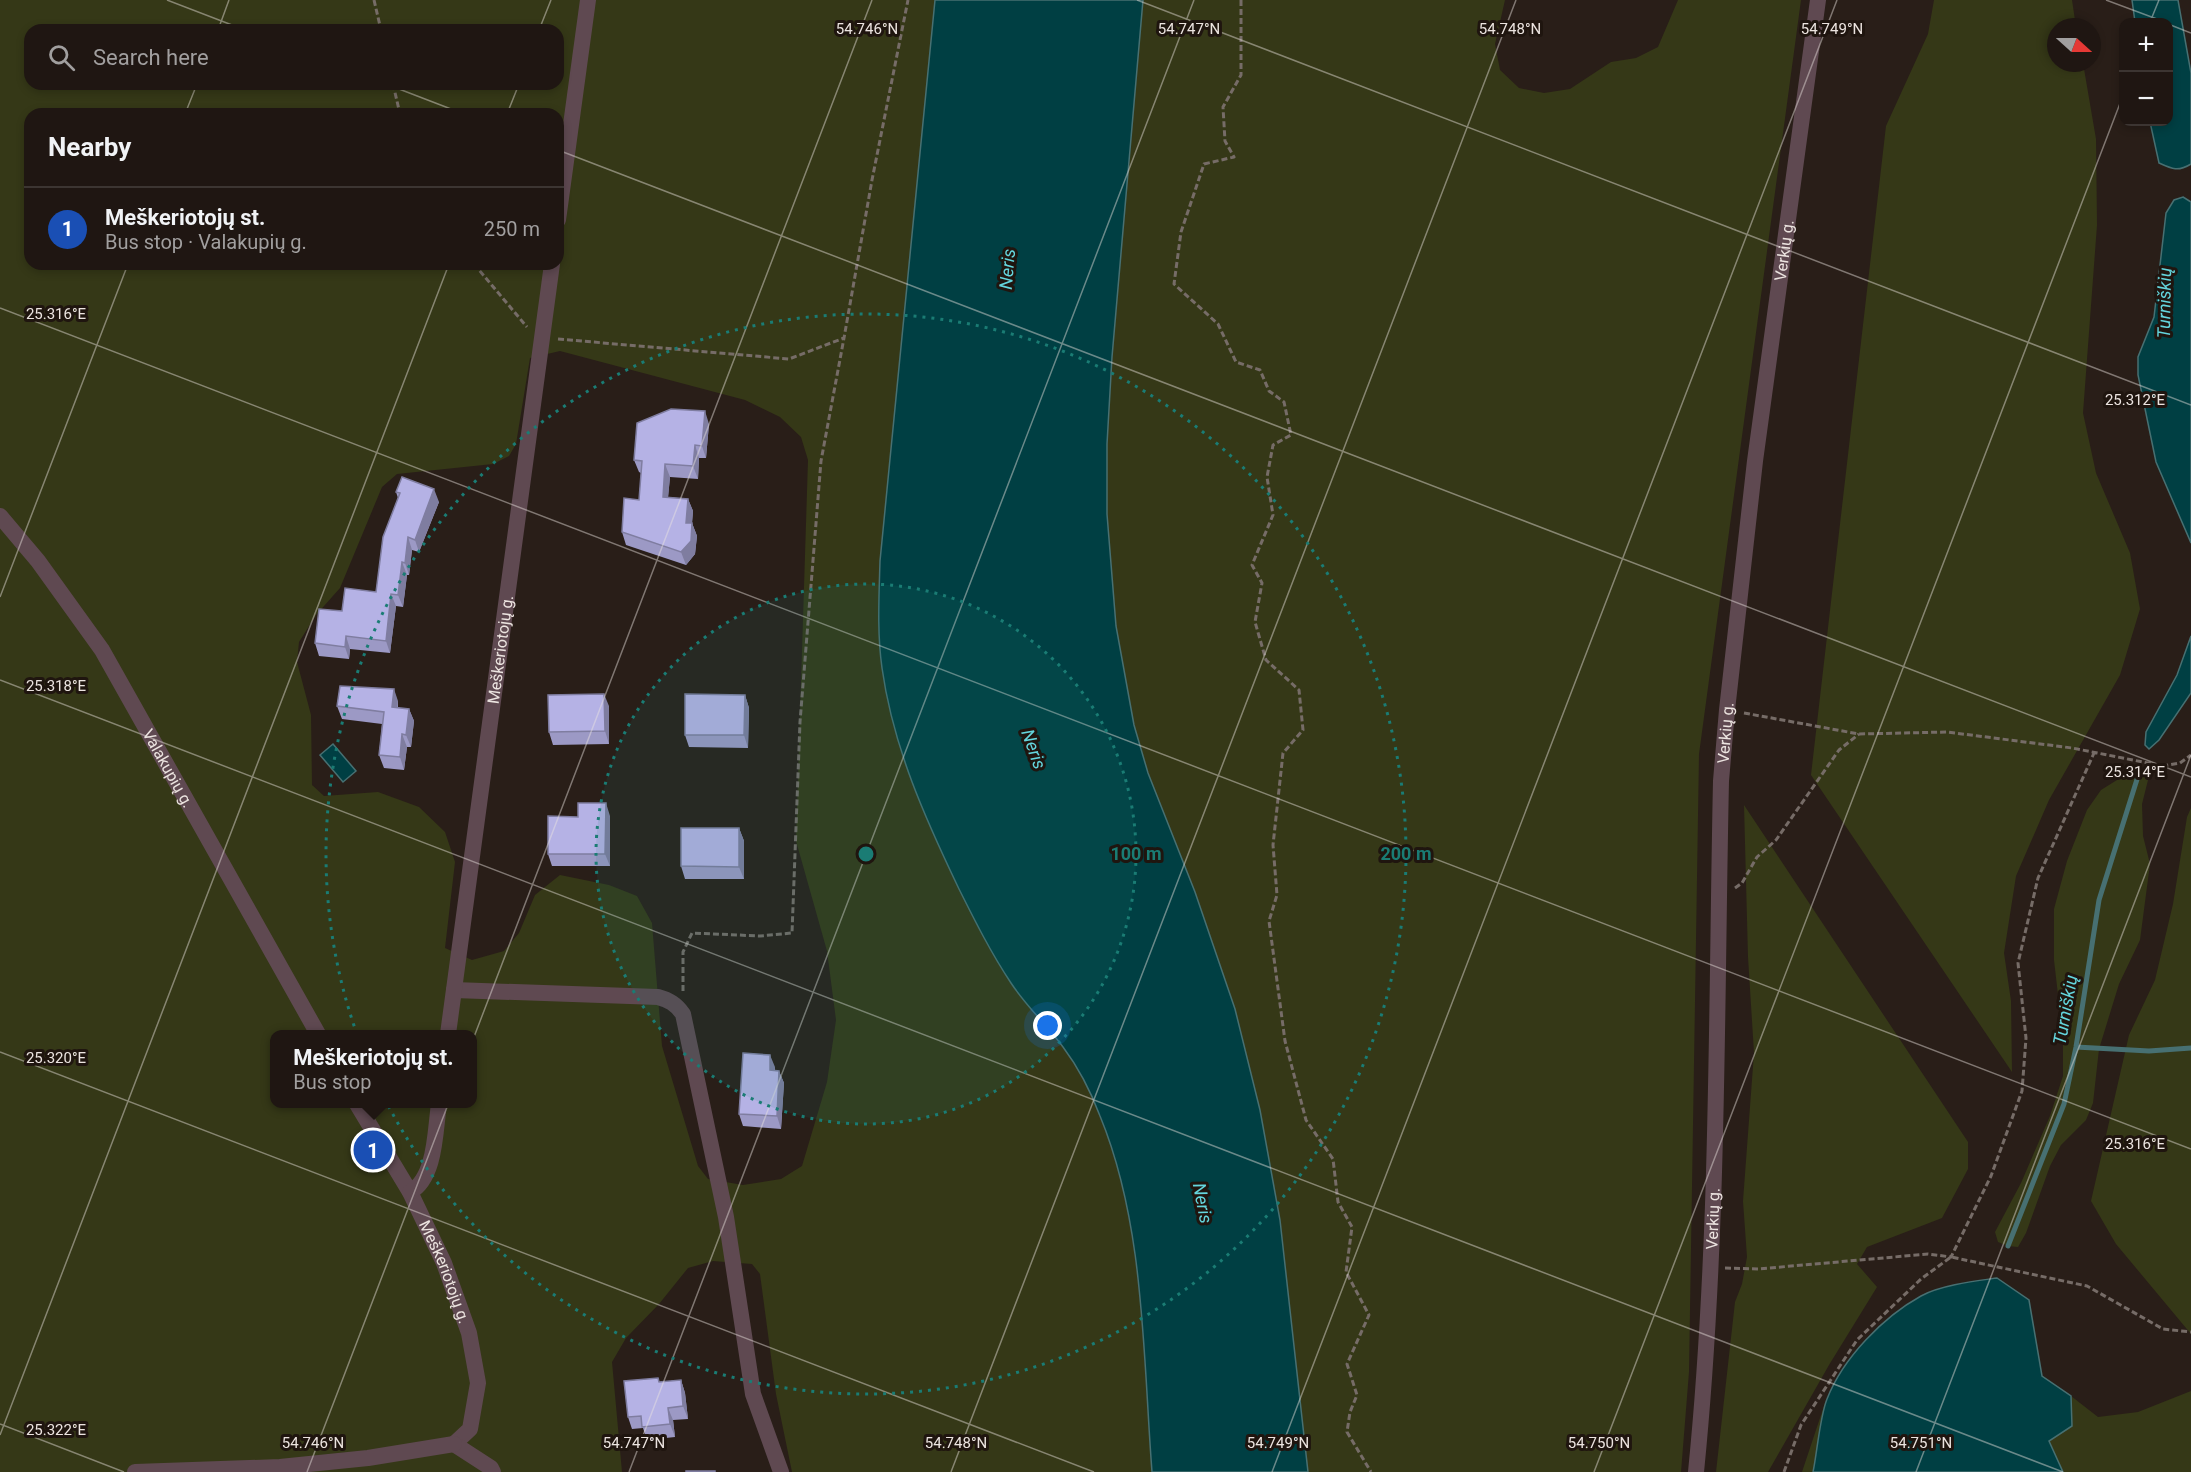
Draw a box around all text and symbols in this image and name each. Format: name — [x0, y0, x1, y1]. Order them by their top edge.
north arrow — [2047, 18, 2101, 72]
map controls — [2119, 18, 2173, 126]
button: + — [2119, 18, 2173, 72]
text: 54.746°N — [836, 20, 898, 38]
text: 54.747°N — [1158, 20, 1220, 38]
text: 54.748°N — [1479, 20, 1541, 38]
text: 54.749°N — [1801, 20, 1863, 38]
search box — [24, 24, 564, 90]
icon: search — [45, 41, 78, 74]
text: Search here — [93, 45, 209, 70]
button: − — [2119, 72, 2173, 126]
text: Nearby — [48, 132, 131, 162]
text: Meškeriotojų st. — [105, 205, 265, 230]
text: 1 — [62, 217, 73, 241]
text: 250 m — [484, 217, 540, 241]
street label: Verkių g. — [1770, 219, 1797, 282]
text: Bus stop · Valakupių g. — [105, 230, 307, 254]
water label: Neris — [995, 248, 1019, 290]
water label: Turniškių — [2153, 267, 2175, 339]
text: 25.316°E — [26, 305, 87, 323]
text: 25.312°E — [2105, 391, 2166, 409]
street label: Meškeriotojų g. — [483, 594, 517, 705]
text: 25.318°E — [26, 677, 87, 695]
street label: Verkių g. — [1713, 701, 1737, 764]
street label: Valakupių g. — [139, 726, 198, 811]
water label: Neris — [1017, 726, 1051, 772]
text: 25.314°E — [2105, 763, 2166, 781]
text: 100 m — [1110, 843, 1162, 864]
text: 200 m — [1380, 843, 1432, 864]
centre of rings — [856, 844, 876, 864]
water label: Turniškių — [2049, 973, 2082, 1047]
your location — [1033, 1011, 1062, 1040]
popup — [270, 1030, 477, 1108]
text: Meškeriotojų st. — [293, 1045, 454, 1070]
text: 25.320°E — [26, 1049, 87, 1067]
text: Bus stop — [293, 1070, 371, 1094]
pin: 1 — [354, 1128, 392, 1172]
text: 25.316°E — [2105, 1135, 2166, 1153]
water label: Neris — [1189, 1181, 1217, 1225]
street label: Verkių g. — [1702, 1187, 1723, 1250]
street label: Meškeriotojų g. — [415, 1217, 474, 1326]
text: 25.322°E — [26, 1421, 87, 1439]
text: 54.746°N — [282, 1434, 344, 1452]
text: 54.747°N — [603, 1434, 665, 1452]
text: 54.748°N — [925, 1434, 987, 1452]
text: 54.749°N — [1247, 1434, 1309, 1452]
text: 54.750°N — [1568, 1434, 1630, 1452]
text: 54.751°N — [1890, 1434, 1952, 1452]

